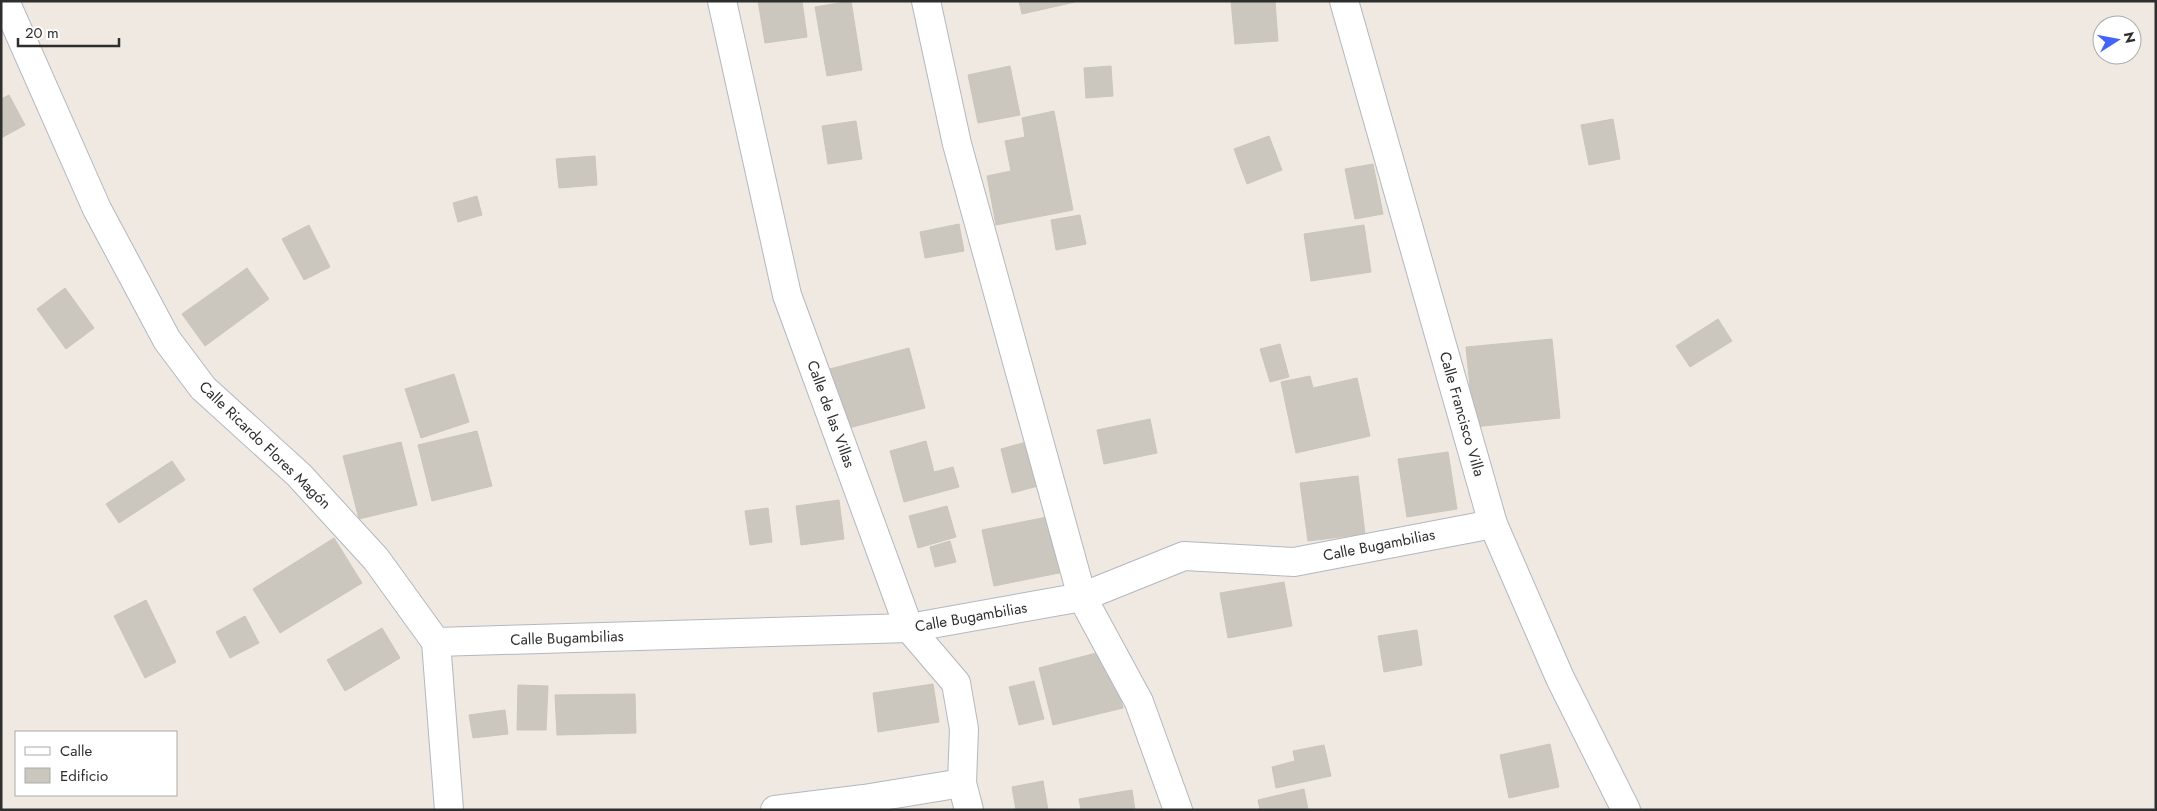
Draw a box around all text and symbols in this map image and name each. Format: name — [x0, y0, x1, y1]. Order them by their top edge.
scale bar — [18, 15, 119, 47]
north arrow — [2092, 15, 2142, 65]
text: 20 m — [25, 22, 59, 44]
text: N — [2119, 30, 2141, 45]
street label: Calle Francisco Villa — [1434, 349, 1490, 479]
street label: Calle de las Villas — [801, 357, 861, 471]
street label: Calle Ricardo Flores Magón — [194, 376, 336, 514]
street label: Calle Bugambilias — [1321, 523, 1437, 567]
street label: Calle Bugambilias — [913, 596, 1029, 638]
street label: Calle Bugambilias — [510, 625, 624, 651]
legend — [15, 731, 178, 796]
text: Calle — [60, 740, 92, 762]
text: Edificio — [60, 765, 108, 787]

